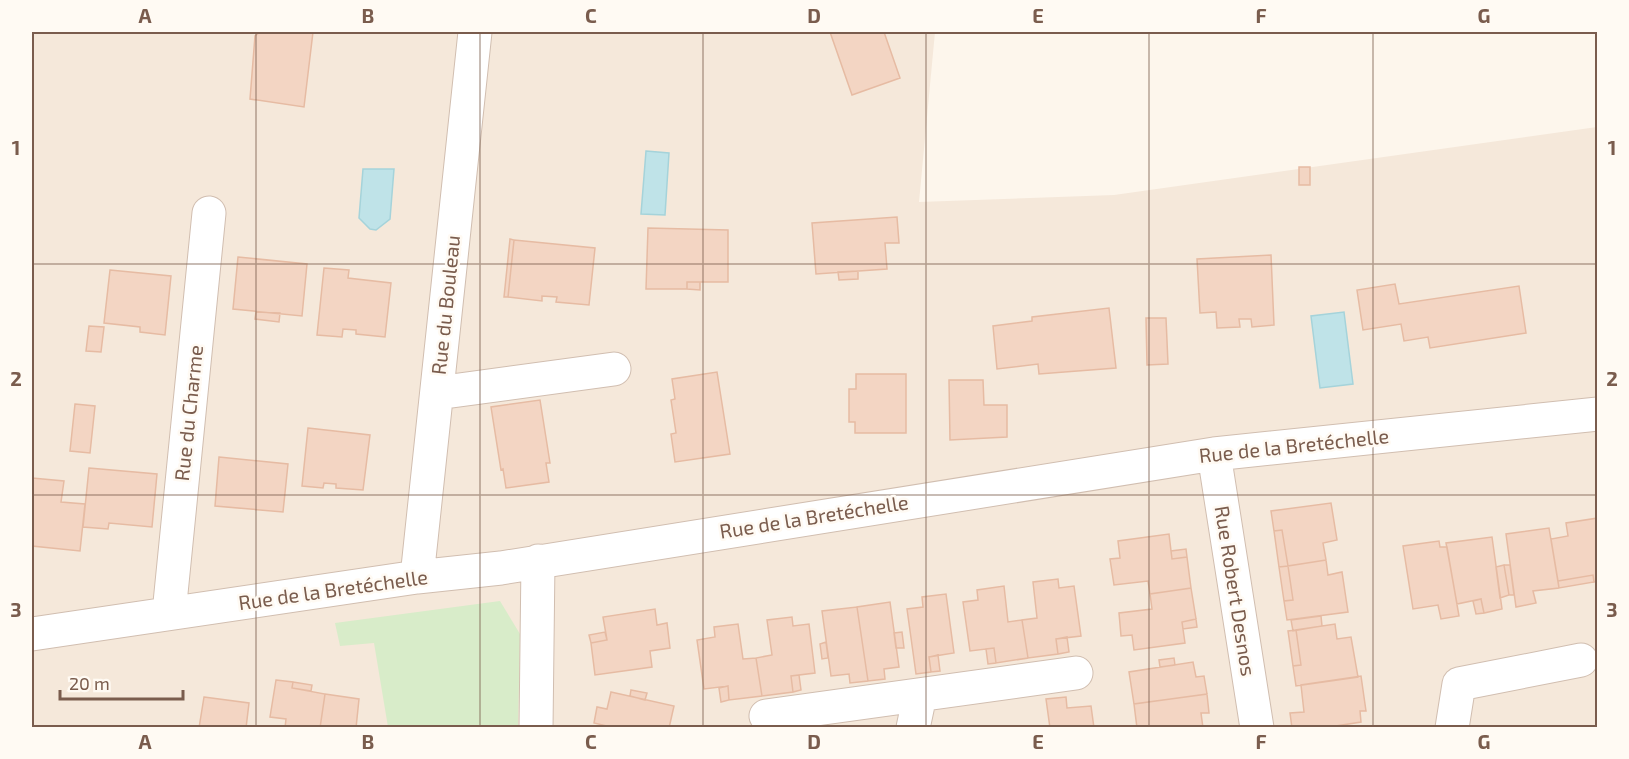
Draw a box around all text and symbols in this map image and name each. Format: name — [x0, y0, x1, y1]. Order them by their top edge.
text: A — [138, 3, 152, 27]
text: B — [362, 3, 374, 27]
text: C — [585, 3, 597, 27]
text: D — [807, 3, 821, 27]
text: E — [1032, 3, 1044, 27]
text: F — [1255, 3, 1267, 27]
text: G — [1478, 3, 1490, 27]
text: 1 — [12, 135, 20, 159]
text: 1 — [1608, 135, 1616, 159]
street label: Rue du Bouleau — [426, 234, 464, 376]
street label: Rue du Charme — [169, 344, 207, 482]
text: 2 — [10, 366, 22, 390]
text: 2 — [1606, 366, 1618, 390]
street label: Rue de la Bretéchelle — [1198, 423, 1390, 467]
street label: Rue de la Bretéchelle — [718, 489, 910, 543]
street label: Rue Robert Desnos — [1211, 504, 1261, 678]
street label: Rue de la Bretéchelle — [237, 564, 429, 614]
text: 3 — [10, 597, 22, 621]
text: 3 — [1606, 597, 1618, 621]
scale bar — [60, 663, 183, 701]
text: 20 m — [69, 672, 110, 694]
text: A — [138, 729, 152, 753]
text: B — [362, 729, 374, 753]
text: C — [585, 729, 597, 753]
text: D — [807, 729, 821, 753]
text: E — [1032, 729, 1044, 753]
text: F — [1255, 729, 1267, 753]
text: G — [1478, 729, 1490, 753]

